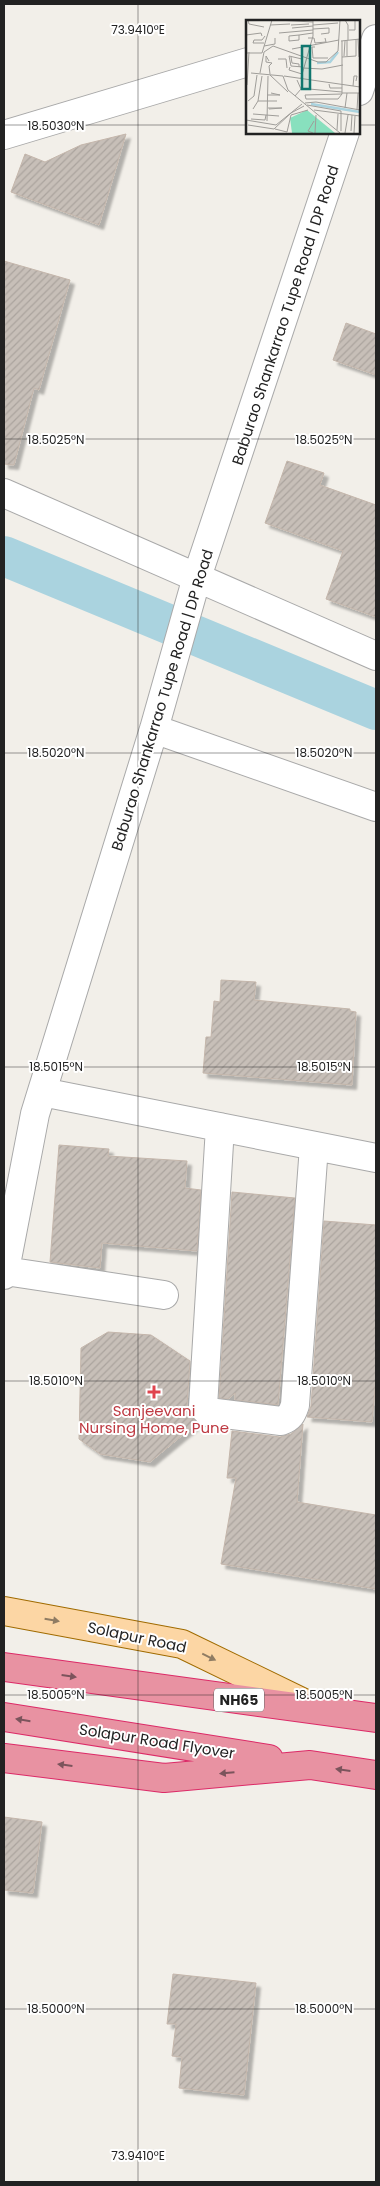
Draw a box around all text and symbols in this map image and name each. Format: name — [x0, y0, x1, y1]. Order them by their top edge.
inset map — [246, 20, 360, 134]
text: 73.9410°E — [111, 21, 165, 38]
text: 18.5030°N — [28, 117, 84, 134]
street label: Baburao Shankarrao Tupe Road | DP Road — [226, 162, 344, 468]
text: 18.5025°N — [28, 431, 84, 448]
text: 18.5025°N — [296, 431, 352, 448]
street label: Baburao Shankarrao Tupe Road | DP Road — [106, 547, 218, 853]
text: 18.5020°N — [28, 744, 84, 761]
text: 18.5020°N — [296, 744, 352, 761]
text: 18.5015°N — [29, 1058, 83, 1075]
text: 18.5015°N — [297, 1058, 351, 1075]
text: 18.5010°N — [29, 1372, 83, 1389]
text: 18.5010°N — [297, 1372, 351, 1389]
marker: Sanjeevani Nursing Home, Pune — [147, 1385, 161, 1399]
place label: Sanjeevani Nursing Home, Pune — [79, 1400, 229, 1438]
one-way arrow — [44, 1616, 59, 1624]
street label: Solapur Road — [86, 1616, 188, 1658]
one-way arrow — [202, 1653, 216, 1661]
one-way arrow — [62, 1672, 78, 1680]
text: 18.5005°N — [27, 1686, 85, 1703]
text: 18.5005°N — [295, 1686, 353, 1703]
road number: NH65 — [214, 1688, 264, 1712]
one-way arrow — [15, 1716, 31, 1724]
street label: Solapur Road Flyover — [78, 1718, 237, 1764]
one-way arrow — [57, 1761, 73, 1769]
one-way arrow — [335, 1766, 351, 1774]
one-way arrow — [218, 1769, 234, 1777]
text: 18.5000°N — [27, 2000, 85, 2017]
text: 18.5000°N — [295, 2000, 353, 2017]
text: 73.9410°E — [111, 2147, 165, 2164]

